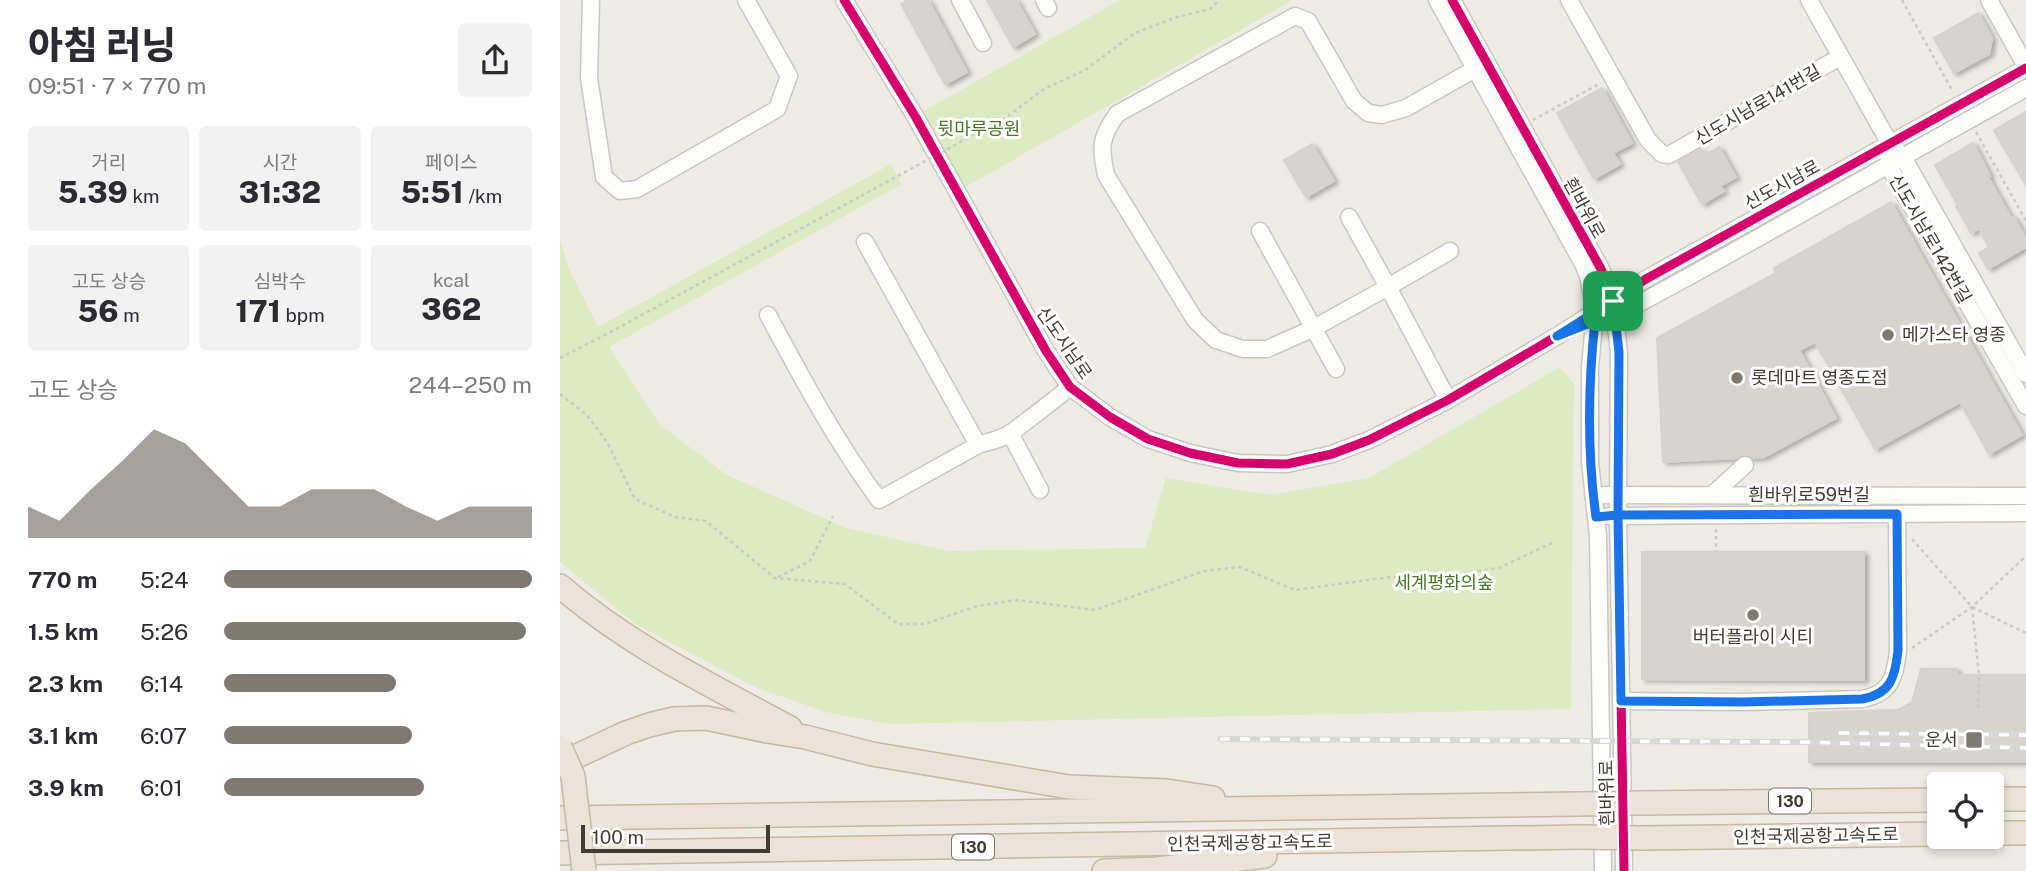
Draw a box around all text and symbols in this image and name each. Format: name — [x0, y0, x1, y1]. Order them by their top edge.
text: 아침 러닝 — [28, 23, 176, 68]
button: share — [458, 23, 532, 97]
street label: 신도시남로141번길 — [1691, 60, 1824, 149]
text: 09:51 · 7 × 770 m — [28, 72, 206, 99]
park label: 뒷마루공원 — [938, 118, 1020, 139]
text: 거리 — [91, 151, 126, 173]
text: 시간 — [263, 151, 297, 173]
text: 페이스 — [425, 151, 478, 173]
street label: 신도시남로 — [1740, 155, 1823, 214]
street label: 신도시남로142번길 — [1885, 171, 1976, 307]
text: 5.39 — [58, 174, 128, 210]
text: 31:32 — [239, 174, 321, 210]
text: 5:51 — [400, 174, 464, 210]
street label: 흰바위로 — [1559, 174, 1610, 242]
text: km — [128, 185, 160, 207]
text: /km — [464, 185, 502, 207]
text: kcal — [433, 269, 470, 291]
text: 고도 상승 — [71, 270, 146, 292]
text: 심박수 — [254, 270, 306, 292]
pin — [1583, 271, 1643, 331]
icon: arrive — [1594, 282, 1632, 320]
text: 362 — [421, 291, 481, 327]
text: 56 — [78, 293, 119, 329]
text: 171 — [235, 293, 281, 329]
street label: 신도시남로 — [1033, 303, 1096, 383]
text: m — [119, 304, 140, 326]
text: bpm — [281, 304, 325, 326]
place label: 메가스타 영종 — [1902, 324, 2006, 345]
marker: 메가스타 영종 — [1880, 327, 1896, 343]
place label: 롯데마트 영종도점 — [1751, 367, 1888, 388]
marker: 롯데마트 영종도점 — [1729, 370, 1745, 386]
text: 244–250 m — [409, 371, 532, 398]
text: 고도 상승 — [28, 376, 118, 403]
street label: 흰바위로59번길 — [1748, 484, 1870, 505]
text: 770 m — [28, 566, 97, 593]
text: 5:24 — [140, 566, 189, 593]
park label: 세계평화의숲 — [1394, 572, 1494, 593]
marker: 버터플라이 시티 — [1745, 607, 1761, 623]
text: 1.5 km — [28, 618, 99, 645]
text: 5:26 — [140, 618, 188, 645]
place label: 버터플라이 시티 — [1693, 626, 1813, 647]
text: 2.3 km — [28, 670, 103, 697]
text: 6:14 — [140, 670, 183, 697]
text: 3.1 km — [28, 722, 98, 749]
text: 6:07 — [140, 722, 187, 749]
place label: 운서 — [1925, 729, 1958, 750]
marker: 운서 — [1964, 730, 1984, 750]
street label: 흰바위로 — [1595, 760, 1618, 826]
map controls — [1927, 772, 2004, 849]
button: locate — [1927, 772, 2004, 849]
text: 3.9 km — [28, 774, 104, 801]
text: 6:01 — [140, 774, 183, 801]
road number: 130 — [1769, 788, 1811, 814]
scale bar — [581, 822, 770, 854]
street label: 인천국제공항고속도로 — [1733, 824, 1899, 847]
text: 100 m — [592, 826, 644, 848]
street label: 인천국제공항고속도로 — [1167, 831, 1333, 854]
road number: 130 — [952, 834, 994, 860]

